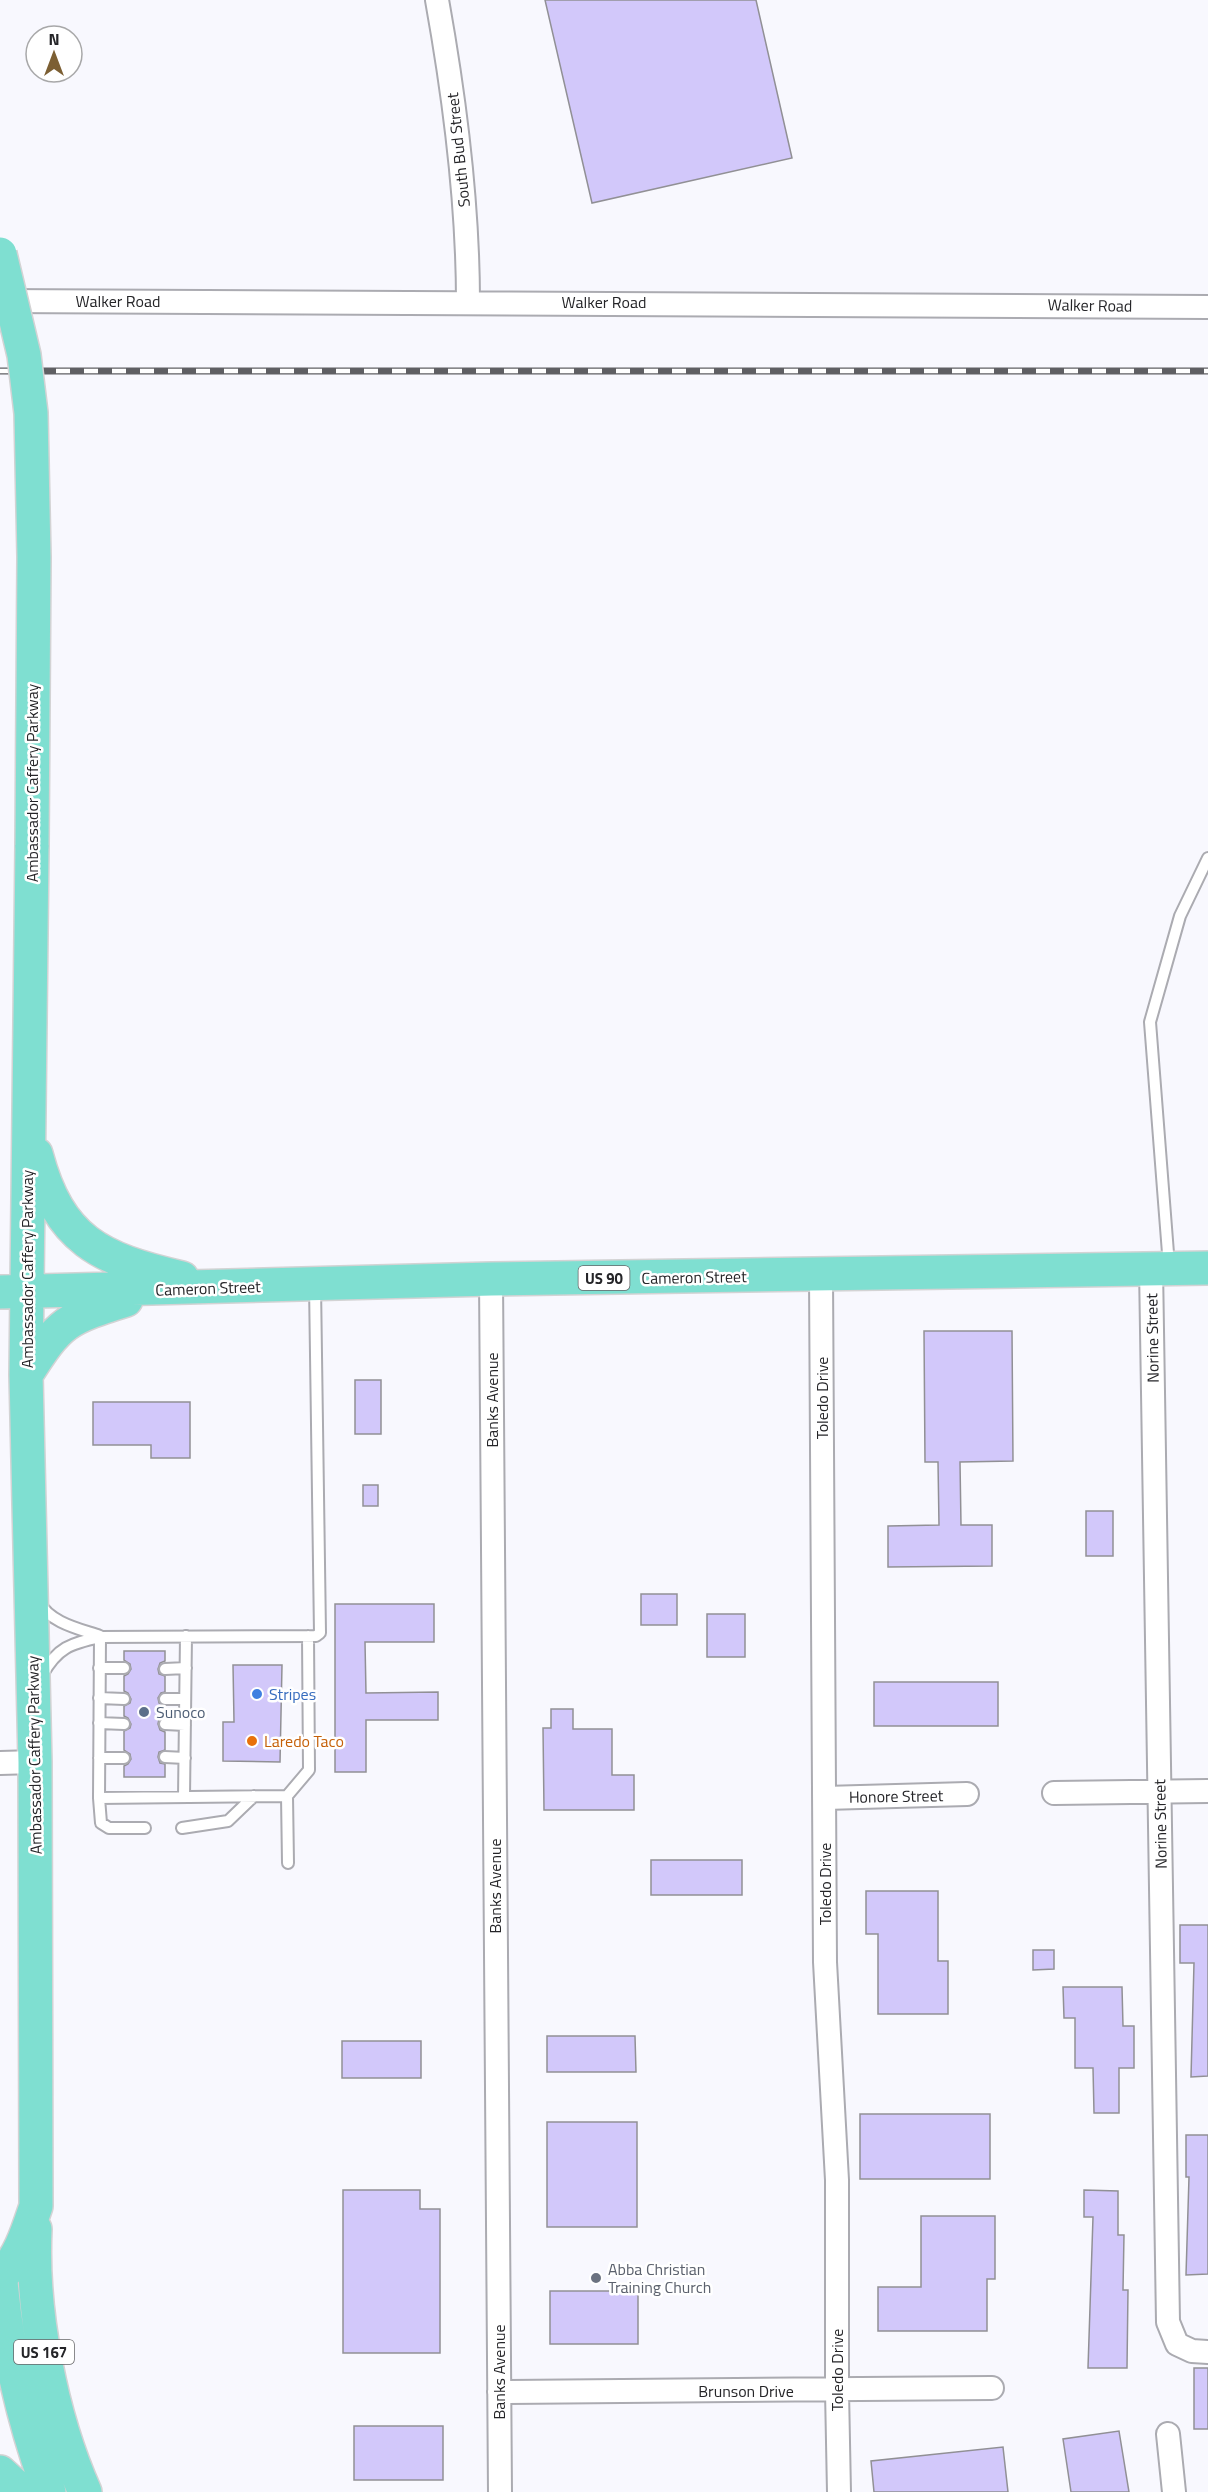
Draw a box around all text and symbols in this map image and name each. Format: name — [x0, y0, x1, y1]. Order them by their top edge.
north arrow — [24, 24, 84, 84]
text: N — [48, 27, 60, 51]
street label: South Bud Street — [440, 91, 476, 208]
street label: Walker Road — [76, 289, 160, 313]
street label: Walker Road — [562, 290, 646, 314]
street label: Walker Road — [1047, 292, 1133, 318]
street label: Ambassador Caffery Parkway — [20, 683, 44, 882]
street label: Ambassador Caffery Parkway — [15, 1169, 39, 1368]
street label: Cameron Street — [641, 1264, 747, 1290]
road number: US 90 — [578, 1266, 630, 1290]
street label: Cameron Street — [155, 1274, 261, 1302]
street label: Norine Street — [1139, 1293, 1165, 1383]
street label: Banks Avenue — [480, 1352, 504, 1448]
street label: Toledo Drive — [810, 1357, 834, 1439]
street label: Ambassador Caffery Parkway — [20, 1655, 48, 1855]
place label: Stripes — [269, 1682, 316, 1706]
marker: Stripes — [250, 1687, 264, 1701]
place label: Sunoco — [156, 1700, 206, 1724]
marker: Sunoco — [137, 1705, 151, 1719]
place label: Laredo Taco — [264, 1729, 344, 1753]
marker: Laredo Taco — [245, 1734, 259, 1748]
street label: Norine Street — [1147, 1779, 1173, 1869]
street label: Honore Street — [849, 1783, 944, 1809]
street label: Banks Avenue — [483, 1838, 507, 1934]
street label: Toledo Drive — [813, 1843, 837, 1925]
place label: Abba Christian Training Church — [608, 2257, 711, 2299]
marker: Abba Christian Training Church — [589, 2271, 603, 2285]
street label: Banks Avenue — [487, 2324, 511, 2420]
street label: Toledo Drive — [825, 2329, 849, 2411]
road number: US 167 — [14, 2340, 74, 2364]
street label: Brunson Drive — [698, 2379, 794, 2403]

